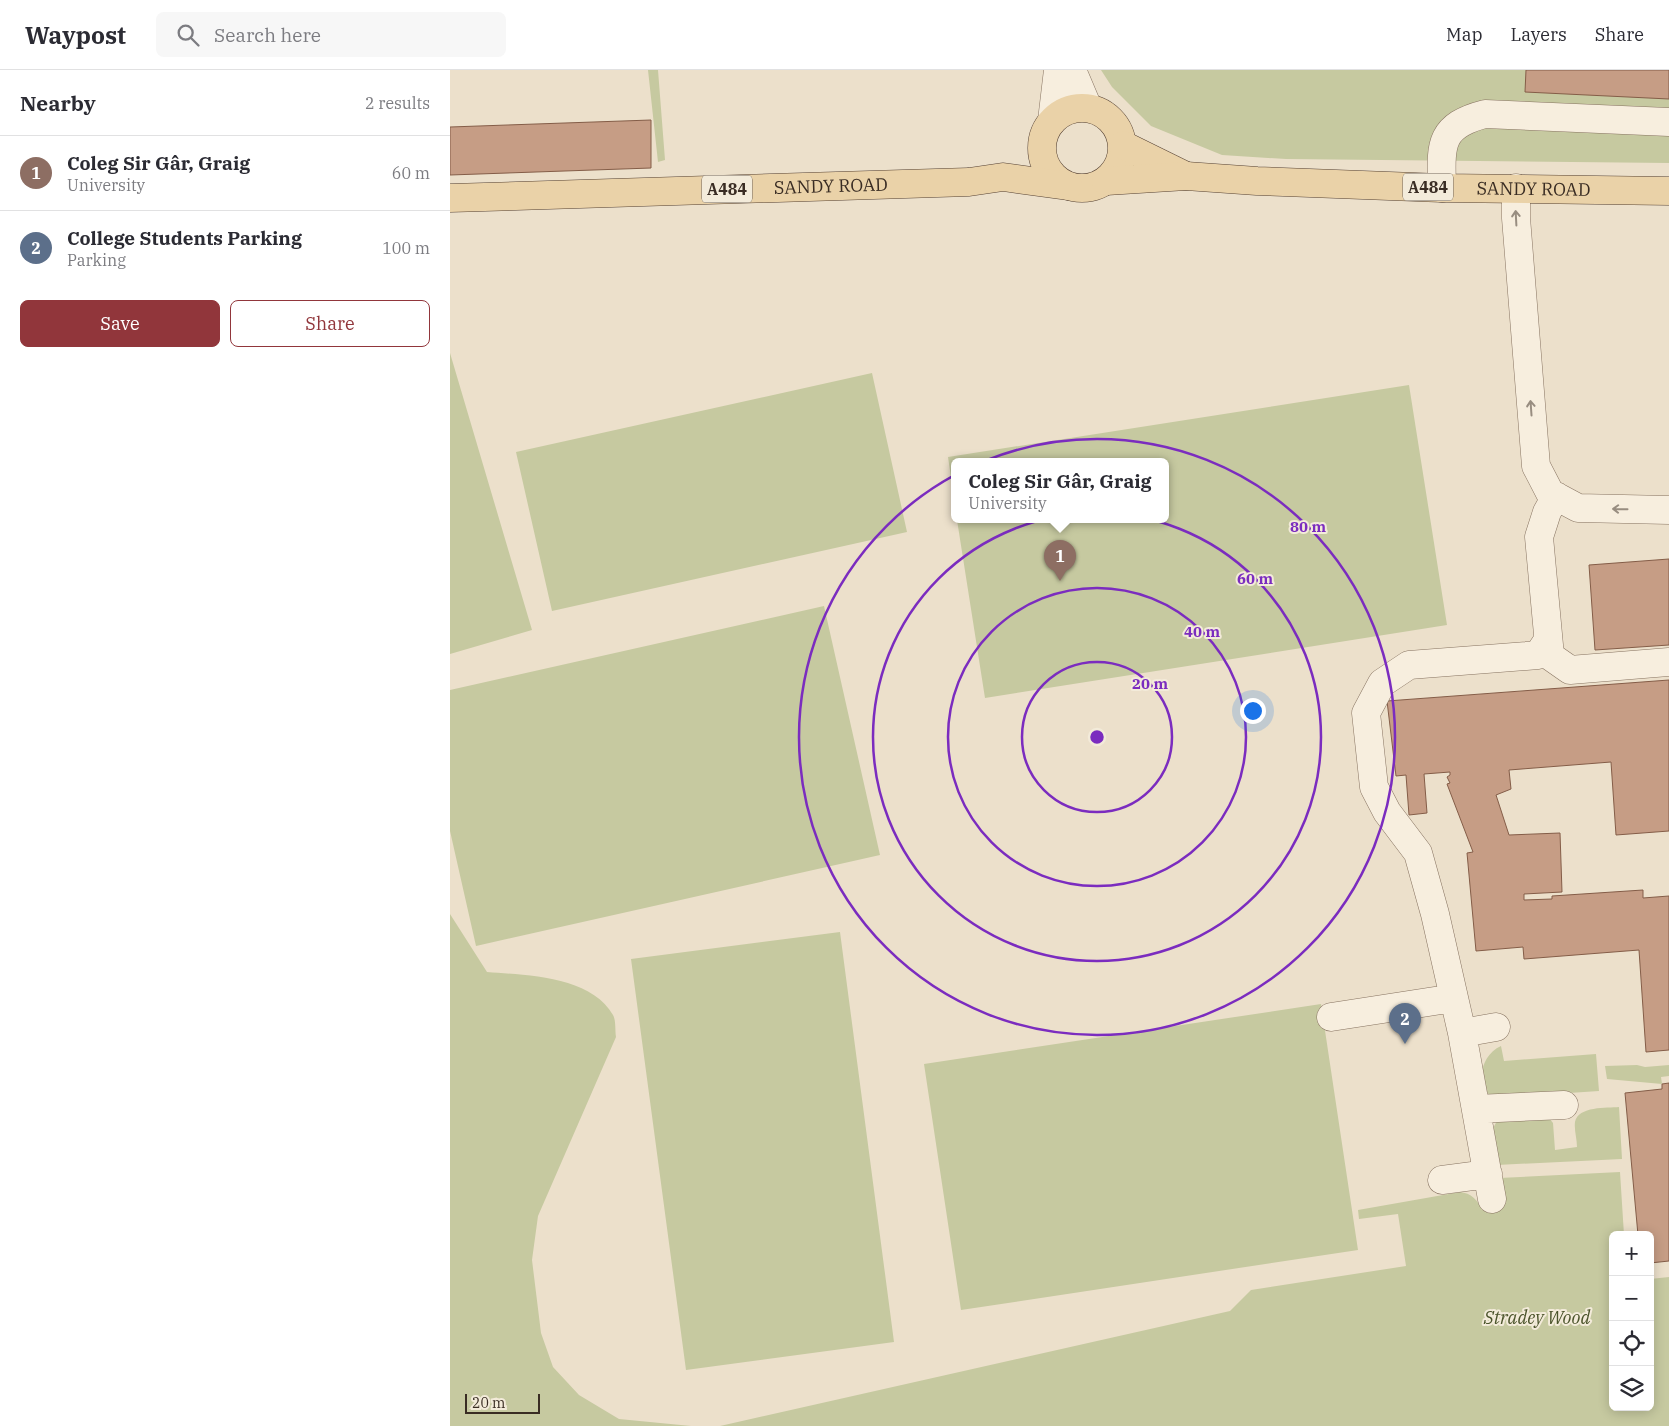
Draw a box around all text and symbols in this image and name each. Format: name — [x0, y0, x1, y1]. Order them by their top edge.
search box — [156, 12, 506, 57]
text: Waypost — [25, 19, 126, 51]
icon: search — [174, 21, 202, 49]
text: Search here — [214, 23, 321, 47]
text: Map — [1446, 23, 1483, 46]
text: Layers — [1511, 23, 1567, 46]
text: Share — [1595, 23, 1644, 46]
text: Nearby — [20, 89, 96, 117]
text: 2 results — [365, 93, 430, 113]
text: Coleg Sir Gâr, Graig — [67, 151, 250, 175]
text: 1 — [31, 163, 41, 183]
text: 60 m — [392, 163, 430, 183]
street label: SANDY ROAD — [773, 173, 888, 199]
road number: A484 — [1403, 174, 1453, 200]
text: University — [67, 175, 145, 195]
road number: A484 — [702, 176, 752, 202]
street label: SANDY ROAD — [1476, 176, 1591, 201]
one-way arrow — [1512, 211, 1521, 227]
text: College Students Parking — [67, 226, 302, 250]
text: 2 — [31, 238, 41, 258]
text: 100 m — [382, 238, 430, 258]
text: Parking — [67, 250, 126, 270]
button: Save — [20, 300, 220, 347]
button: Share — [230, 300, 430, 347]
one-way arrow — [1526, 401, 1536, 417]
popup — [951, 458, 1169, 523]
text: Coleg Sir Gâr, Graig — [968, 469, 1152, 493]
text: University — [968, 493, 1046, 513]
one-way arrow — [1613, 504, 1629, 514]
text: 80 m — [1290, 517, 1326, 536]
pin: 1 — [1044, 540, 1076, 581]
text: 60 m — [1237, 569, 1273, 588]
text: 40 m — [1184, 622, 1220, 641]
text: 20 m — [1132, 674, 1168, 693]
your location — [1240, 698, 1266, 724]
centre of rings — [1088, 728, 1106, 746]
pin: 2 — [1389, 1003, 1421, 1044]
map controls — [1609, 1231, 1654, 1411]
button: + — [1609, 1231, 1654, 1276]
button: − — [1609, 1276, 1654, 1321]
park label: Stradey Wood — [1483, 1306, 1590, 1329]
button: locate — [1609, 1321, 1654, 1366]
button: layers — [1609, 1366, 1654, 1411]
scale bar — [465, 1391, 540, 1414]
text: 20 m — [472, 1394, 505, 1412]

